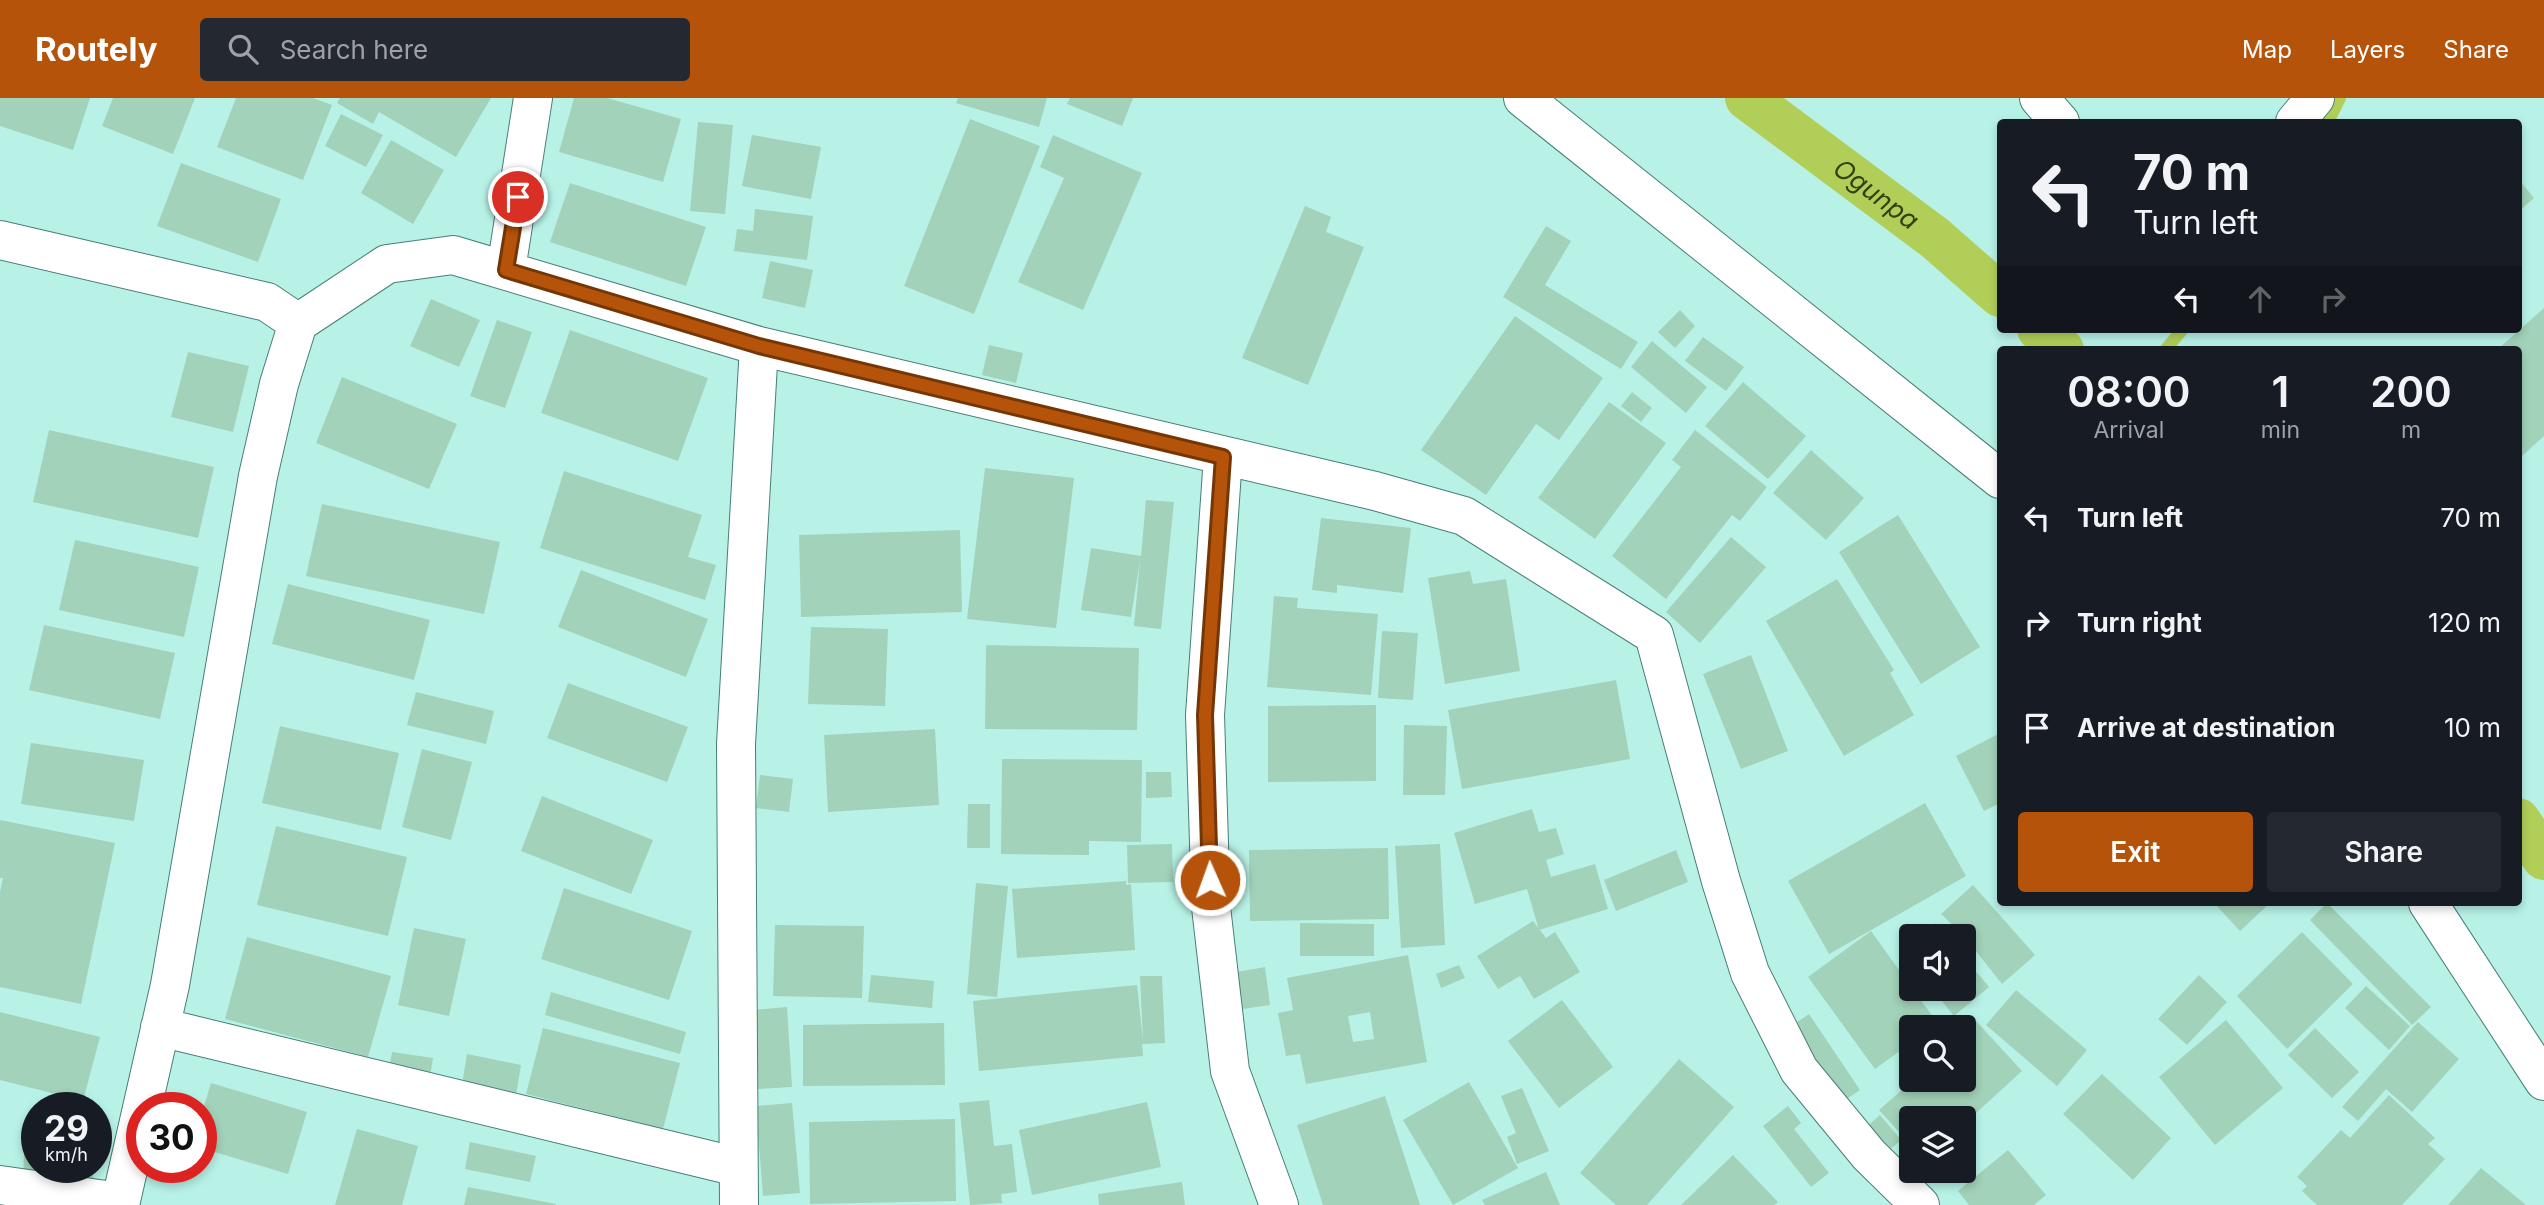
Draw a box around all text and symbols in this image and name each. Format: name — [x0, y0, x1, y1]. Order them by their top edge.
search box — [200, 18, 690, 81]
text: Routely — [35, 29, 158, 69]
icon: search — [224, 30, 262, 68]
text: Search here — [280, 34, 428, 65]
text: Map — [2242, 35, 2292, 64]
text: Layers — [2330, 35, 2405, 64]
text: Share — [2443, 35, 2509, 64]
text: 70 m — [2133, 143, 2250, 202]
icon: left — [2018, 147, 2109, 238]
water label: Ogunpa — [1828, 152, 1925, 236]
pin — [488, 167, 548, 227]
icon: arrive — [499, 178, 537, 216]
text: Turn left — [2133, 203, 2258, 242]
icon: left — [2168, 280, 2206, 318]
icon: ahead — [2241, 280, 2279, 318]
icon: right — [2314, 280, 2352, 318]
text: 08:00 — [2067, 366, 2191, 417]
text: 1 — [2272, 366, 2289, 417]
text: 200 — [2370, 366, 2452, 417]
text: Arrival — [2093, 416, 2164, 444]
text: min — [2261, 416, 2300, 444]
text: m — [2401, 416, 2421, 444]
icon: left — [2018, 499, 2056, 537]
text: Turn left — [2077, 502, 2183, 533]
text: 70 m — [2440, 502, 2501, 533]
icon: right — [2018, 604, 2056, 642]
text: Turn right — [2077, 607, 2202, 638]
text: 120 m — [2428, 607, 2501, 638]
icon: arrive — [2018, 709, 2056, 747]
text: Arrive at destination — [2077, 712, 2336, 743]
text: 10 m — [2444, 712, 2501, 743]
button: Exit — [2018, 812, 2253, 892]
button: Share — [2267, 812, 2501, 892]
position arrow — [1173, 843, 1247, 917]
map controls — [1899, 924, 1976, 1183]
button: sound — [1899, 924, 1976, 1001]
button: search — [1899, 1015, 1976, 1092]
speed limit sign: 30 — [126, 1092, 217, 1183]
button: layers — [1899, 1106, 1976, 1183]
text: 29 — [44, 1107, 89, 1149]
text: km/h — [45, 1144, 88, 1165]

